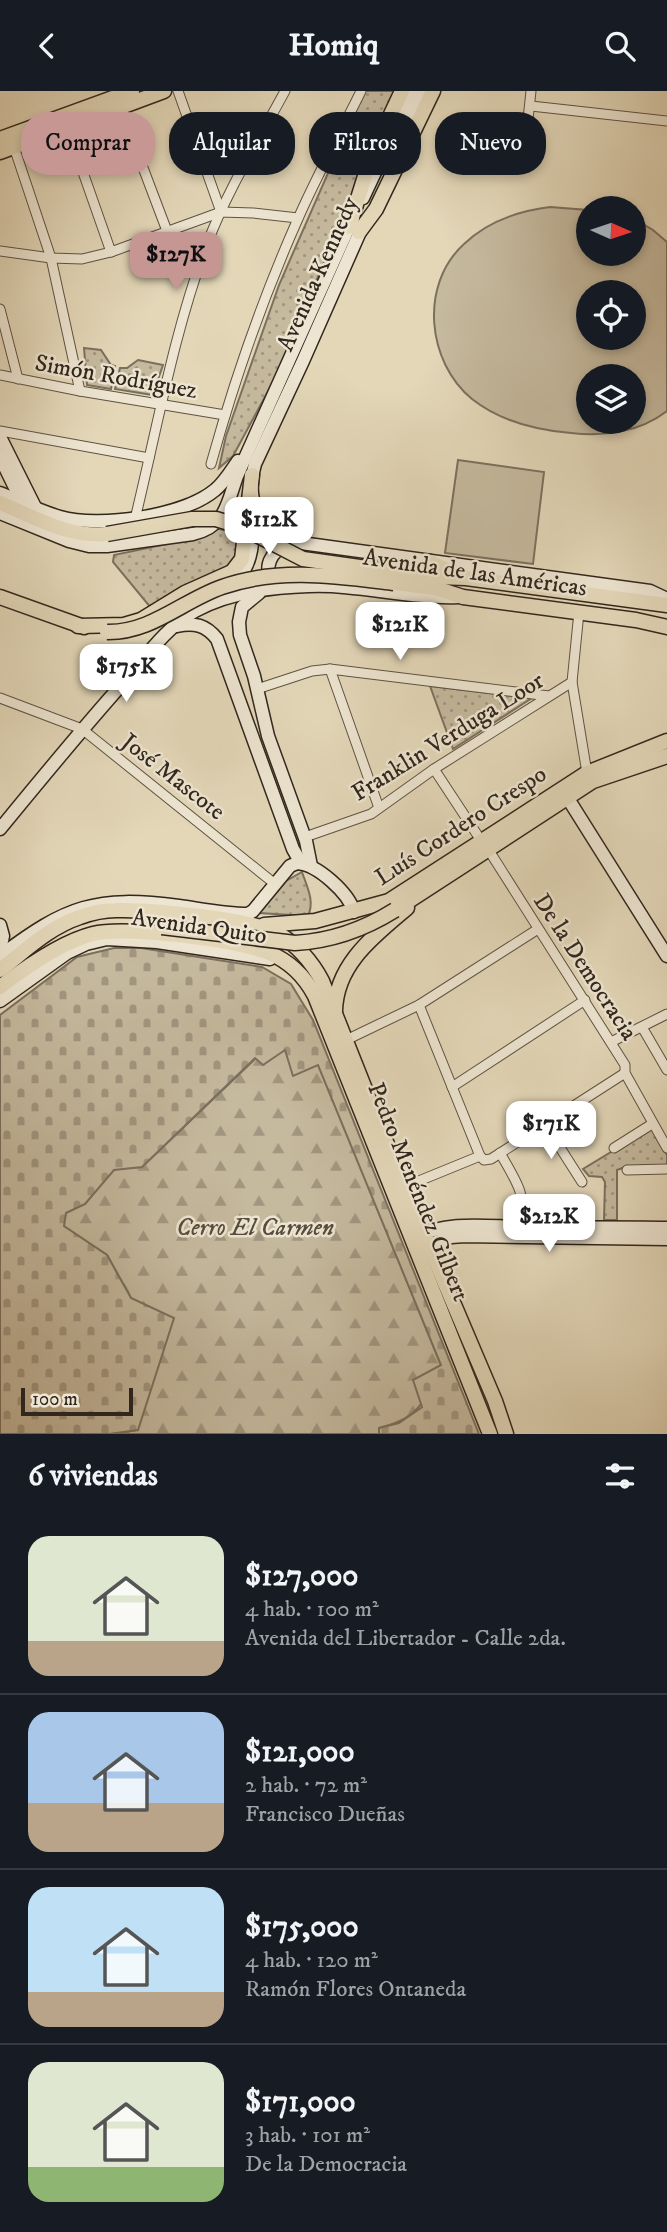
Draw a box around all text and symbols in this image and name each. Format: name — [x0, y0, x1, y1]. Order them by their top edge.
text: Homiq — [288, 26, 379, 66]
icon: back — [28, 27, 66, 65]
icon: search — [601, 27, 639, 65]
chip: Comprar — [21, 112, 155, 175]
chip: Alquilar — [169, 112, 295, 175]
chip: Filtros — [309, 112, 421, 175]
chip: Nuevo — [435, 112, 546, 175]
street label: Avenida Kennedy — [271, 192, 366, 356]
north arrow — [576, 196, 646, 266]
map controls — [576, 196, 646, 434]
pin: $127K — [127, 233, 225, 292]
text: $127K — [146, 240, 206, 269]
button: locate — [576, 280, 646, 350]
street label: Simón Rodríguez — [32, 348, 200, 406]
button: layers — [576, 364, 646, 434]
pin: $112K — [220, 497, 318, 557]
text: $112K — [241, 505, 297, 534]
street label: Avenida de las Américas — [361, 542, 589, 604]
pin: $121K — [351, 603, 449, 662]
text: $121K — [372, 610, 428, 639]
pin: $175K — [77, 645, 175, 704]
text: $175K — [96, 652, 156, 681]
street label: Franklin Verduga Loor — [346, 666, 550, 808]
street label: José Mascote — [113, 726, 231, 827]
street label: Luís Cordero Crespo — [369, 759, 553, 893]
street label: De la Democracia — [526, 888, 644, 1047]
street label: Avenida Quito — [130, 903, 268, 951]
street label: Pedro Menéndez Gilbert — [360, 1078, 476, 1306]
pin: $171K — [502, 1101, 600, 1161]
text: $171K — [522, 1109, 580, 1138]
pin: $212K — [500, 1195, 598, 1254]
text: $212K — [519, 1202, 579, 1231]
park label: Cerro El Carmen — [176, 1213, 334, 1243]
scale bar — [21, 1385, 133, 1417]
text: 100 m — [32, 1388, 78, 1411]
icon: filters — [601, 1457, 639, 1495]
text: 6 viviendas — [28, 1458, 158, 1495]
text: $127,000 — [245, 1558, 359, 1595]
icon: home — [84, 1564, 168, 1648]
text: 4 hab. · 100 m² — [245, 1595, 379, 1624]
text: Avenida del Libertador - Calle 2da. — [245, 1624, 566, 1653]
text: $121,000 — [245, 1734, 355, 1771]
icon: home — [84, 1740, 168, 1824]
text: 2 hab. · 72 m² — [245, 1771, 367, 1800]
text: Francisco Dueñas — [245, 1800, 405, 1829]
text: $175,000 — [245, 1909, 359, 1946]
icon: home — [84, 1915, 168, 1999]
text: 4 hab. · 120 m² — [245, 1946, 378, 1975]
text: Ramón Flores Ontaneda — [245, 1975, 466, 2004]
text: $171,000 — [245, 2084, 356, 2121]
icon: home — [84, 2090, 168, 2174]
text: 3 hab. · 101 m² — [245, 2121, 370, 2150]
text: De la Democracia — [245, 2150, 407, 2179]

